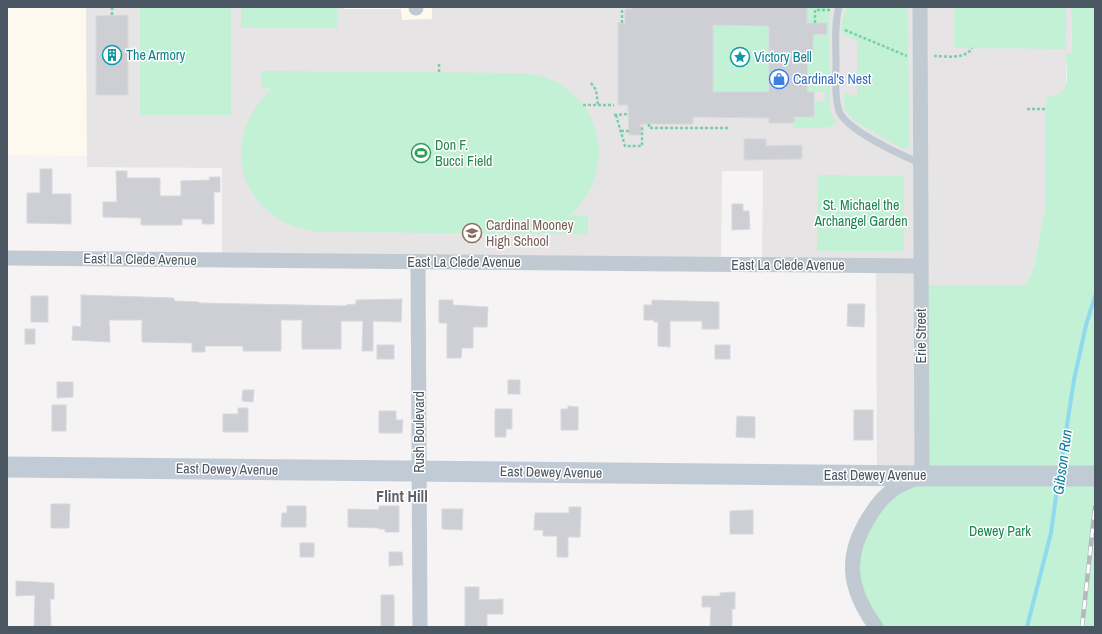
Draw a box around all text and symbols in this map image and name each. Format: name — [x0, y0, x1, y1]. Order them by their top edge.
building icon: The Armory — [101, 44, 123, 66]
place label: The Armory — [126, 46, 186, 64]
place icon: Victory Bell — [729, 46, 751, 68]
place label: Victory Bell — [754, 48, 812, 66]
shop icon: Cardinal's Nest — [768, 68, 790, 90]
place label: Cardinal's Nest — [793, 70, 871, 88]
place label: Don F. Bucci Field — [435, 136, 492, 170]
sports icon: Don F. Bucci Field — [410, 142, 432, 164]
park label: St. Michael the Archangel Garden — [813, 196, 908, 230]
place label: Cardinal Mooney High School — [486, 216, 574, 250]
school or university icon: Cardinal Mooney High School — [461, 222, 483, 244]
street label: East La Clede Avenue — [83, 249, 197, 269]
street label: East La Clede Avenue — [407, 253, 521, 271]
street label: East La Clede Avenue — [731, 256, 845, 274]
street label: Erie Street — [912, 309, 930, 363]
street label: Rush Boulevard — [410, 391, 428, 473]
water label: Gibson Run — [1047, 428, 1077, 496]
street label: East Dewey Avenue — [176, 459, 278, 479]
street label: East Dewey Avenue — [500, 462, 602, 482]
street label: East Dewey Avenue — [824, 466, 926, 484]
district label: Flint Hill — [376, 485, 428, 507]
park label: Dewey Park — [969, 522, 1031, 540]

